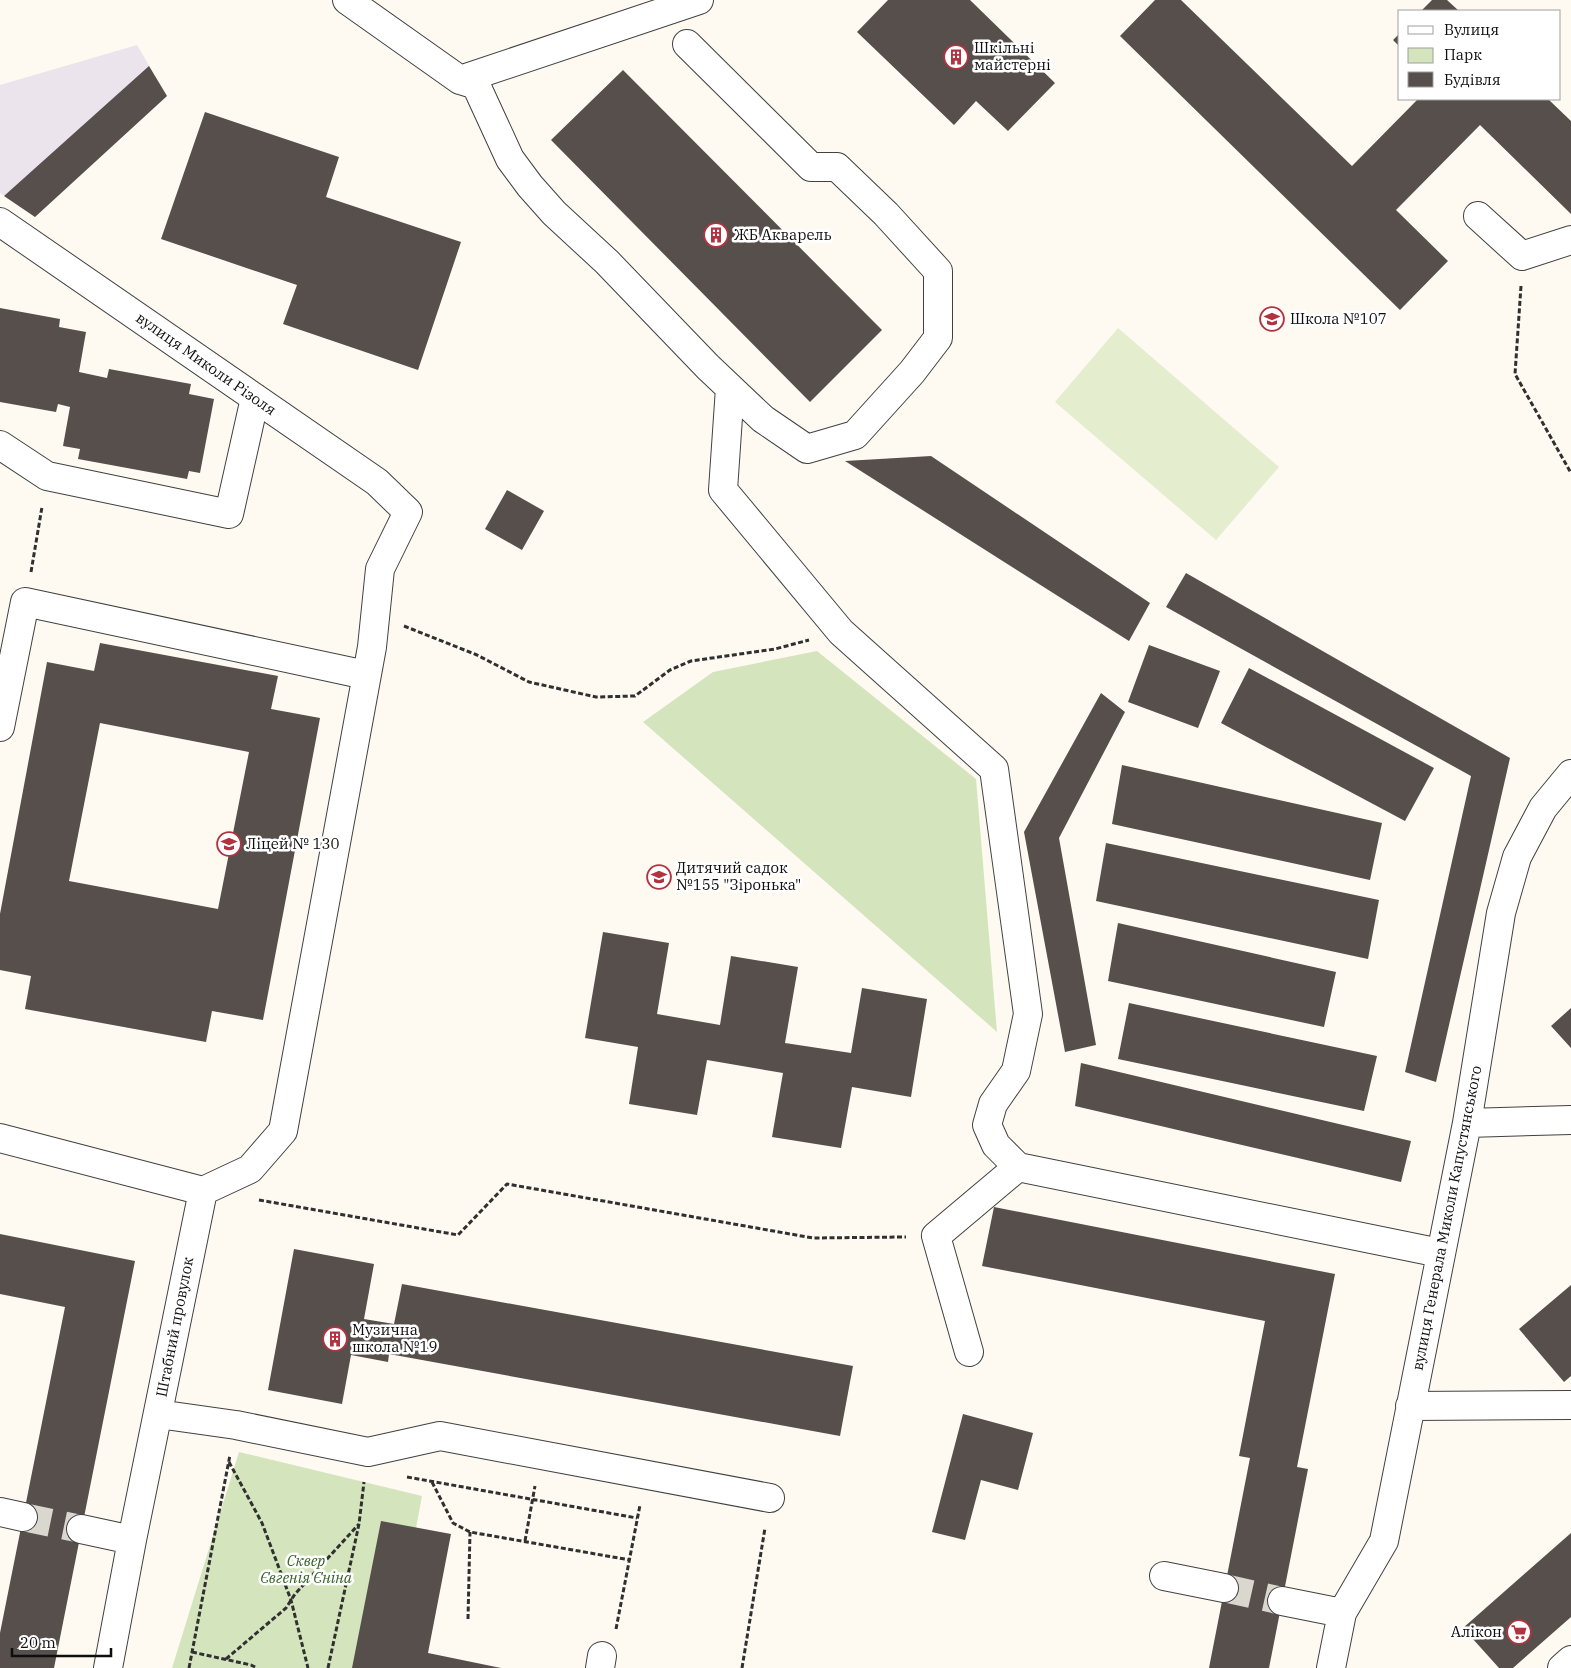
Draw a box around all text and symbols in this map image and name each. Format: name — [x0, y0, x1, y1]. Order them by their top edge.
legend — [1398, 10, 1561, 100]
text: Вулиця — [1444, 20, 1499, 39]
place label: Шкільні майстерні — [974, 38, 1051, 74]
building icon: Шкільні майстерні — [943, 44, 969, 70]
text: Парк — [1444, 45, 1482, 64]
text: Будівля — [1444, 70, 1501, 89]
building icon: ЖБ Акварель — [703, 222, 729, 248]
place label: ЖБ Акварель — [734, 225, 832, 244]
school or university icon: Школа №107 — [1259, 306, 1285, 332]
street label: вулиця Миколи Різоля — [132, 308, 280, 419]
place label: Школа №107 — [1290, 309, 1387, 328]
school or university icon: Ліцей № 130 — [216, 831, 242, 857]
place label: Ліцей № 130 — [246, 834, 339, 853]
place label: Дитячий садок №155 "Зіронька" — [676, 858, 801, 894]
school or university icon: Дитячий садок №155 "Зіронька" — [646, 864, 672, 890]
street label: вулиця Генерала Миколи Капустянського — [1408, 1064, 1485, 1372]
street label: Штабний провулок — [152, 1255, 197, 1398]
place label: Музична школа №19 — [352, 1320, 438, 1356]
building icon: Музична школа №19 — [322, 1326, 348, 1352]
park label: Сквер Євгенія Єніна — [260, 1551, 353, 1587]
supermarket icon: Алікон — [1506, 1619, 1532, 1645]
place label: Алікон — [1451, 1622, 1502, 1641]
scale bar — [12, 1626, 111, 1658]
text: 20 m — [20, 1633, 56, 1652]

